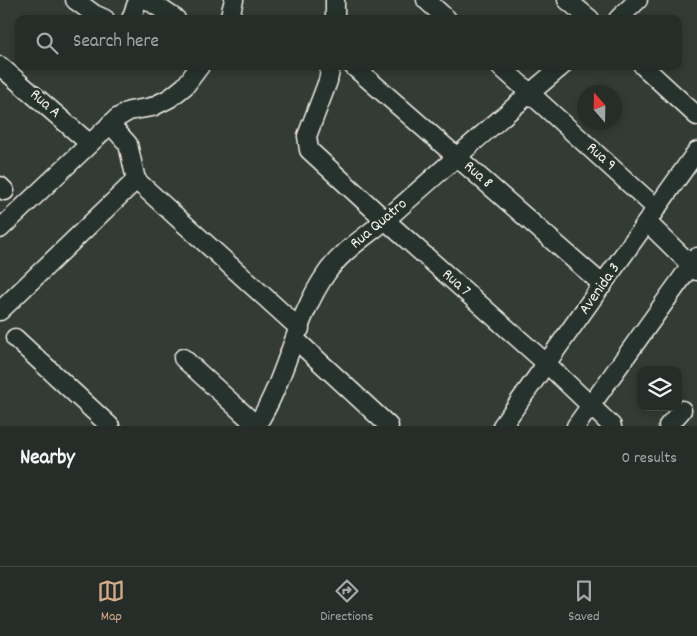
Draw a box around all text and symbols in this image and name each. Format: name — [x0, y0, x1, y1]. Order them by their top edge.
search box — [15, 15, 682, 70]
icon: search — [33, 29, 61, 57]
text: Search here — [73, 29, 159, 56]
street label: Rua A — [24, 84, 66, 124]
north arrow — [577, 85, 622, 130]
street label: Rua 9 — [581, 137, 621, 177]
street label: Rua 8 — [458, 156, 498, 194]
street label: Rua Quatro — [345, 193, 413, 255]
street label: Avenida 3 — [574, 258, 626, 320]
street label: Rua 7 — [436, 264, 476, 302]
map controls — [637, 366, 682, 411]
button: layers — [637, 366, 682, 411]
text: Nearby — [20, 444, 75, 474]
text: 0 results — [622, 447, 677, 470]
tab: Map — [97, 577, 125, 627]
tab: Directions — [320, 577, 373, 627]
tab: Saved — [568, 577, 600, 627]

